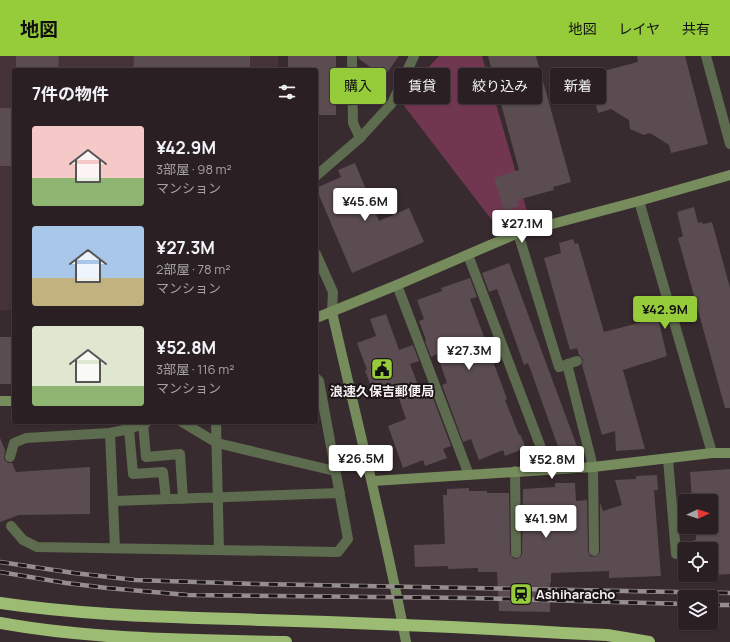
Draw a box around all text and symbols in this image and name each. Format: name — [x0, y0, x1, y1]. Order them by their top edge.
text: 地図 — [20, 16, 58, 42]
text: 地図 — [568, 19, 596, 38]
text: レイヤ — [618, 19, 660, 38]
text: 共有 — [682, 19, 710, 38]
chip: 購入 — [330, 68, 386, 104]
chip: 賃貸 — [394, 68, 450, 104]
chip: 絞り込み — [458, 68, 542, 104]
chip: 新着 — [550, 68, 606, 104]
icon: filters — [276, 81, 298, 103]
text: 7件の物件 — [32, 82, 109, 105]
text: ¥42.9M — [156, 136, 216, 159]
icon: home — [64, 142, 112, 190]
text: 3部屋 · 98 m² — [156, 160, 232, 178]
text: マンション — [156, 179, 221, 197]
pin: ¥45.6M — [332, 188, 398, 222]
text: ¥45.6M — [342, 192, 388, 210]
pin: ¥27.1M — [489, 210, 555, 244]
text: ¥27.1M — [501, 214, 543, 232]
text: ¥27.3M — [156, 236, 215, 259]
icon: home — [64, 242, 112, 290]
text: 2部屋 · 78 m² — [156, 260, 230, 278]
text: マンション — [156, 279, 221, 297]
pin: ¥42.9M — [632, 296, 698, 330]
text: ¥42.9M — [642, 300, 688, 318]
text: ¥52.8M — [156, 336, 216, 359]
pin: ¥27.3M — [436, 337, 502, 371]
text: ¥27.3M — [446, 341, 492, 359]
icon: home — [64, 342, 112, 390]
public building icon: 浪速久保吉郵便局 — [369, 356, 395, 382]
text: 3部屋 · 116 m² — [156, 360, 234, 378]
text: マンション — [156, 379, 221, 397]
place label: 浪速久保吉郵便局 — [330, 382, 434, 400]
pin: ¥26.5M — [328, 445, 394, 479]
pin: ¥52.8M — [519, 446, 585, 480]
text: ¥26.5M — [338, 449, 384, 467]
text: ¥52.8M — [529, 450, 575, 468]
north arrow — [678, 494, 718, 534]
map controls — [678, 494, 718, 630]
pin: ¥41.9M — [513, 505, 579, 539]
text: ¥41.9M — [524, 509, 568, 527]
button: locate — [678, 542, 718, 582]
station icon: Ashiharacho — [508, 581, 534, 607]
place label: Ashiharacho — [536, 585, 615, 603]
button: layers — [678, 590, 718, 630]

